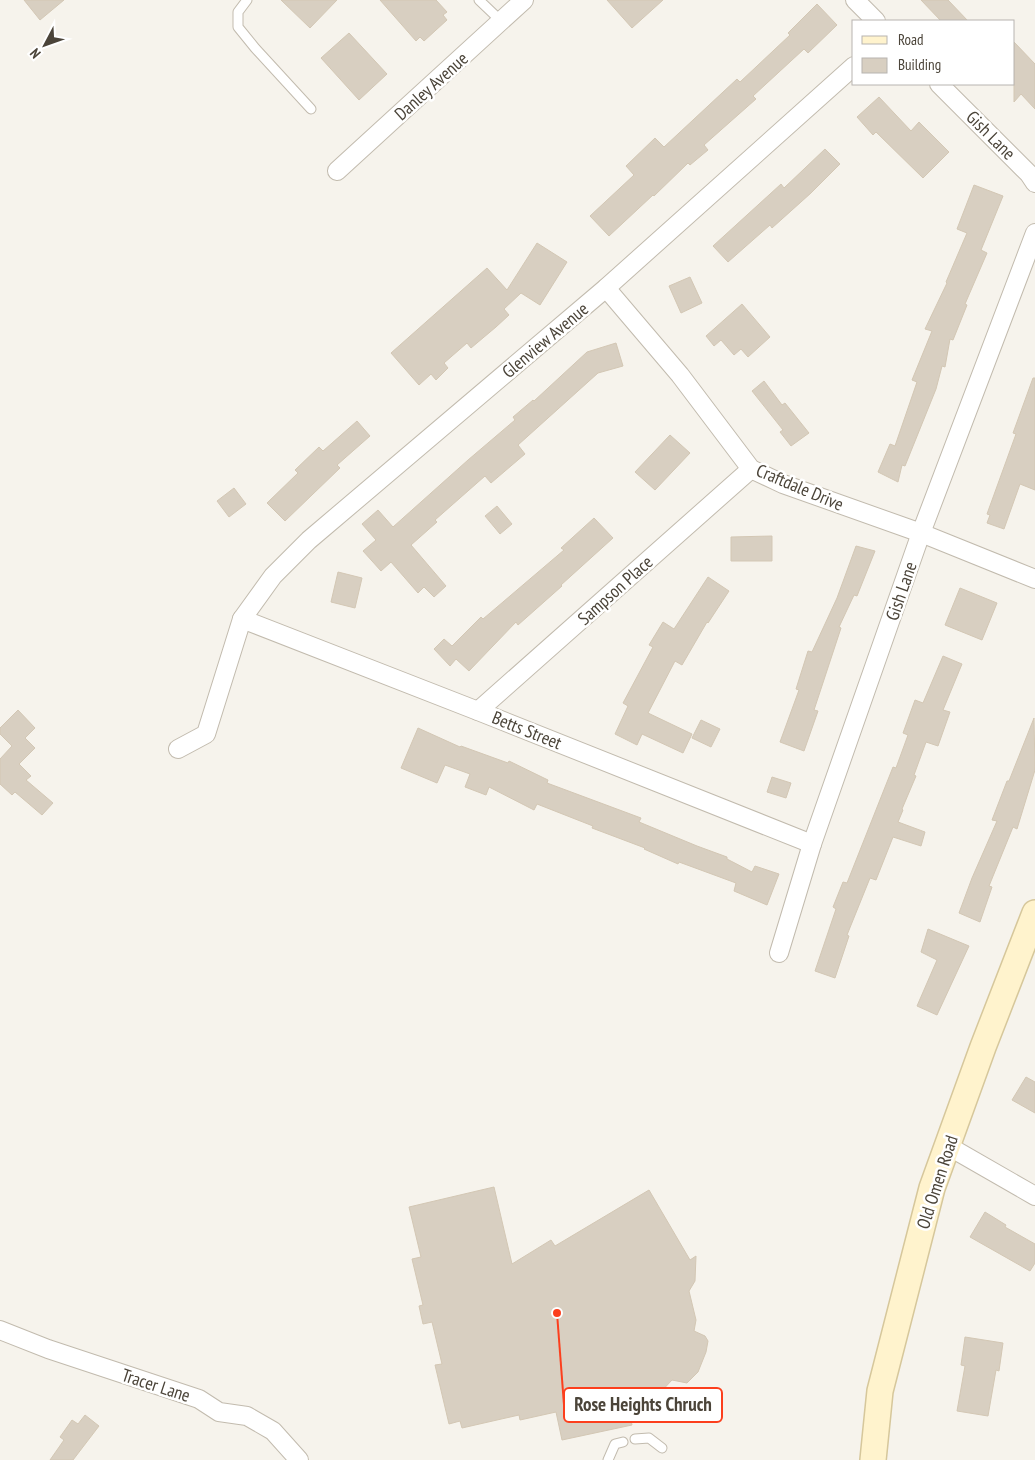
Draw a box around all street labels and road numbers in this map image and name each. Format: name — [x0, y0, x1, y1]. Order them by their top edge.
street label: Danley Avenue — [389, 47, 473, 125]
street label: Gish Lane — [962, 106, 1020, 164]
street label: Glenview Avenue — [497, 297, 593, 383]
street label: Craftdale Drive — [753, 458, 847, 516]
street label: Sampson Place — [573, 550, 657, 630]
street label: Gish Lane — [880, 559, 922, 623]
street label: Betts Street — [489, 706, 565, 754]
street label: Old Omen Road — [911, 1132, 963, 1232]
street label: Tracer Lane — [119, 1363, 193, 1407]

